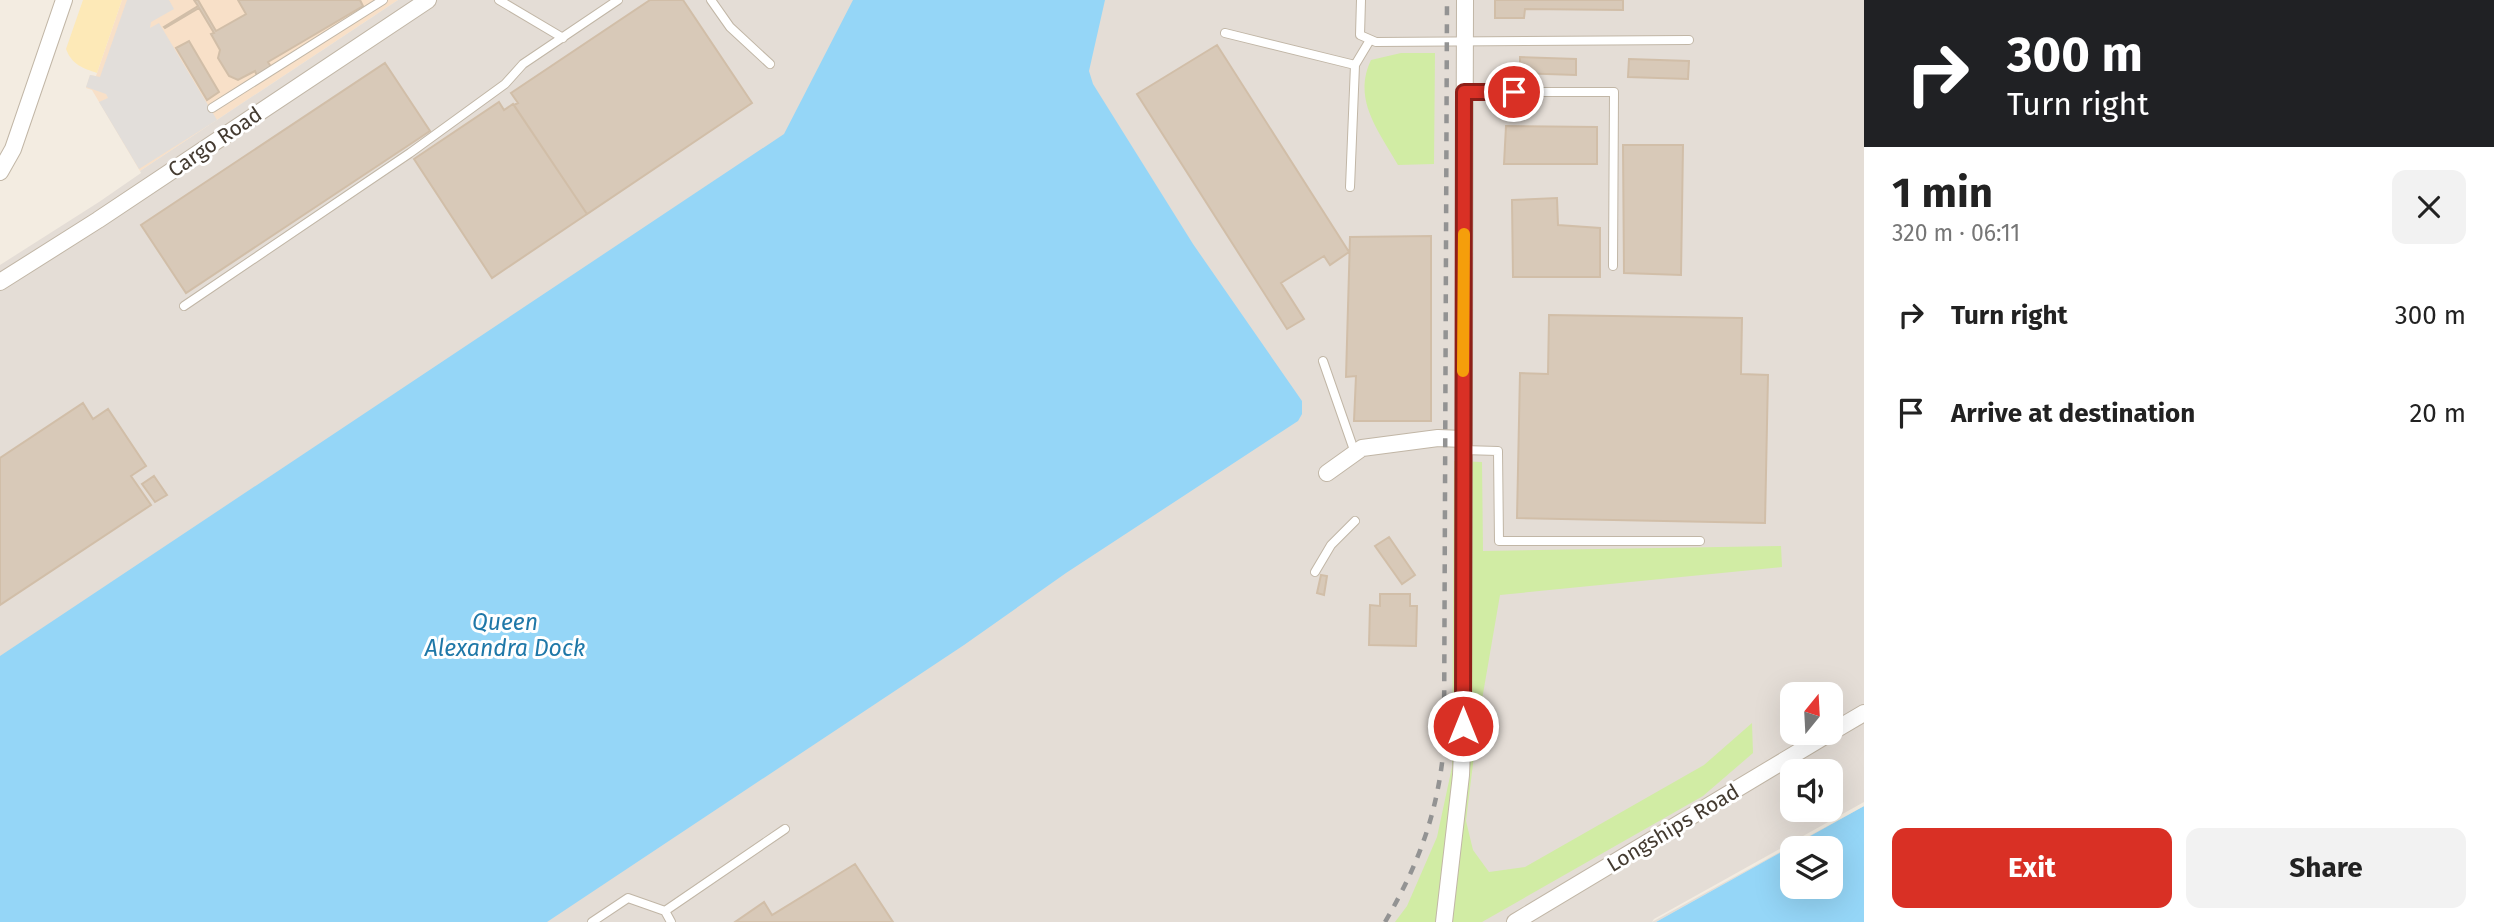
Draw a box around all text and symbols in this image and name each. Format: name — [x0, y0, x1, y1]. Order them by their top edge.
text: 300 m — [2007, 25, 2143, 84]
icon: right — [1892, 28, 1983, 119]
pin — [1484, 62, 1544, 122]
icon: arrive — [1495, 73, 1533, 111]
text: Turn right — [2007, 85, 2149, 123]
street label: Cargo Road — [163, 101, 267, 183]
text: 1 min — [1892, 168, 1993, 218]
button: close — [2392, 170, 2466, 244]
text: 320 m · 06:11 — [1892, 219, 2020, 247]
icon: right — [1892, 296, 1930, 334]
text: Turn right — [1951, 300, 2068, 331]
text: 300 m — [2395, 300, 2466, 331]
icon: arrive — [1892, 394, 1930, 432]
text: Arrive at destination — [1951, 398, 2195, 429]
text: 20 m — [2409, 398, 2466, 429]
water label: Queen Alexandra Dock — [424, 608, 585, 662]
north arrow — [1780, 682, 1843, 746]
map controls — [1780, 682, 1843, 899]
position arrow — [1426, 689, 1500, 763]
button: sound — [1780, 759, 1843, 822]
street label: Longships Road — [1602, 778, 1744, 878]
button: Exit — [1892, 828, 2172, 908]
button: Share — [2186, 828, 2466, 908]
button: layers — [1780, 836, 1843, 899]

